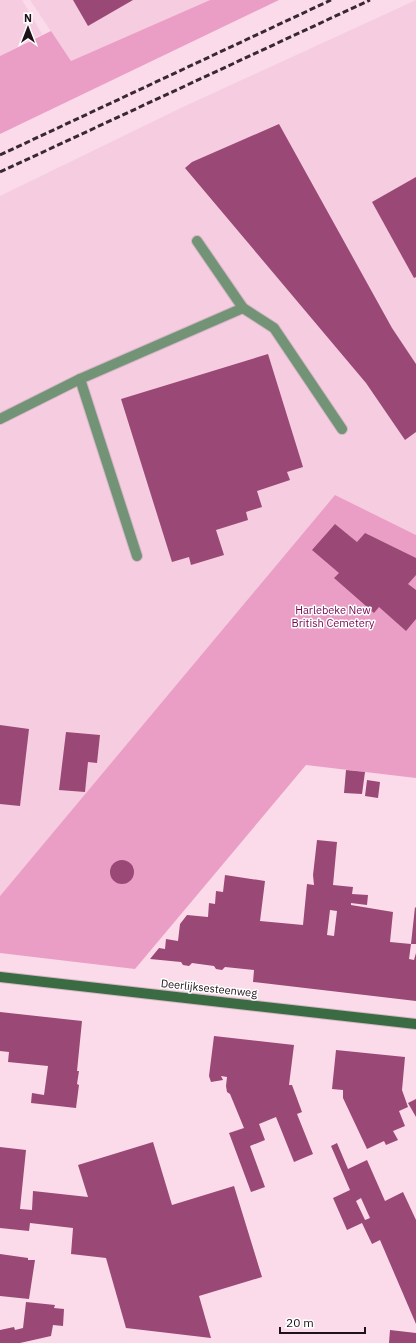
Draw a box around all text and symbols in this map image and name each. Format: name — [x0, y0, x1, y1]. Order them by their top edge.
north arrow — [8, 8, 48, 48]
text: N — [24, 11, 32, 25]
park label: Harlebeke New British Cemetery — [292, 603, 375, 630]
street label: Deerlijksesteenweg — [160, 976, 258, 1000]
scale bar — [280, 1309, 365, 1335]
text: 20 m — [286, 1315, 314, 1330]

